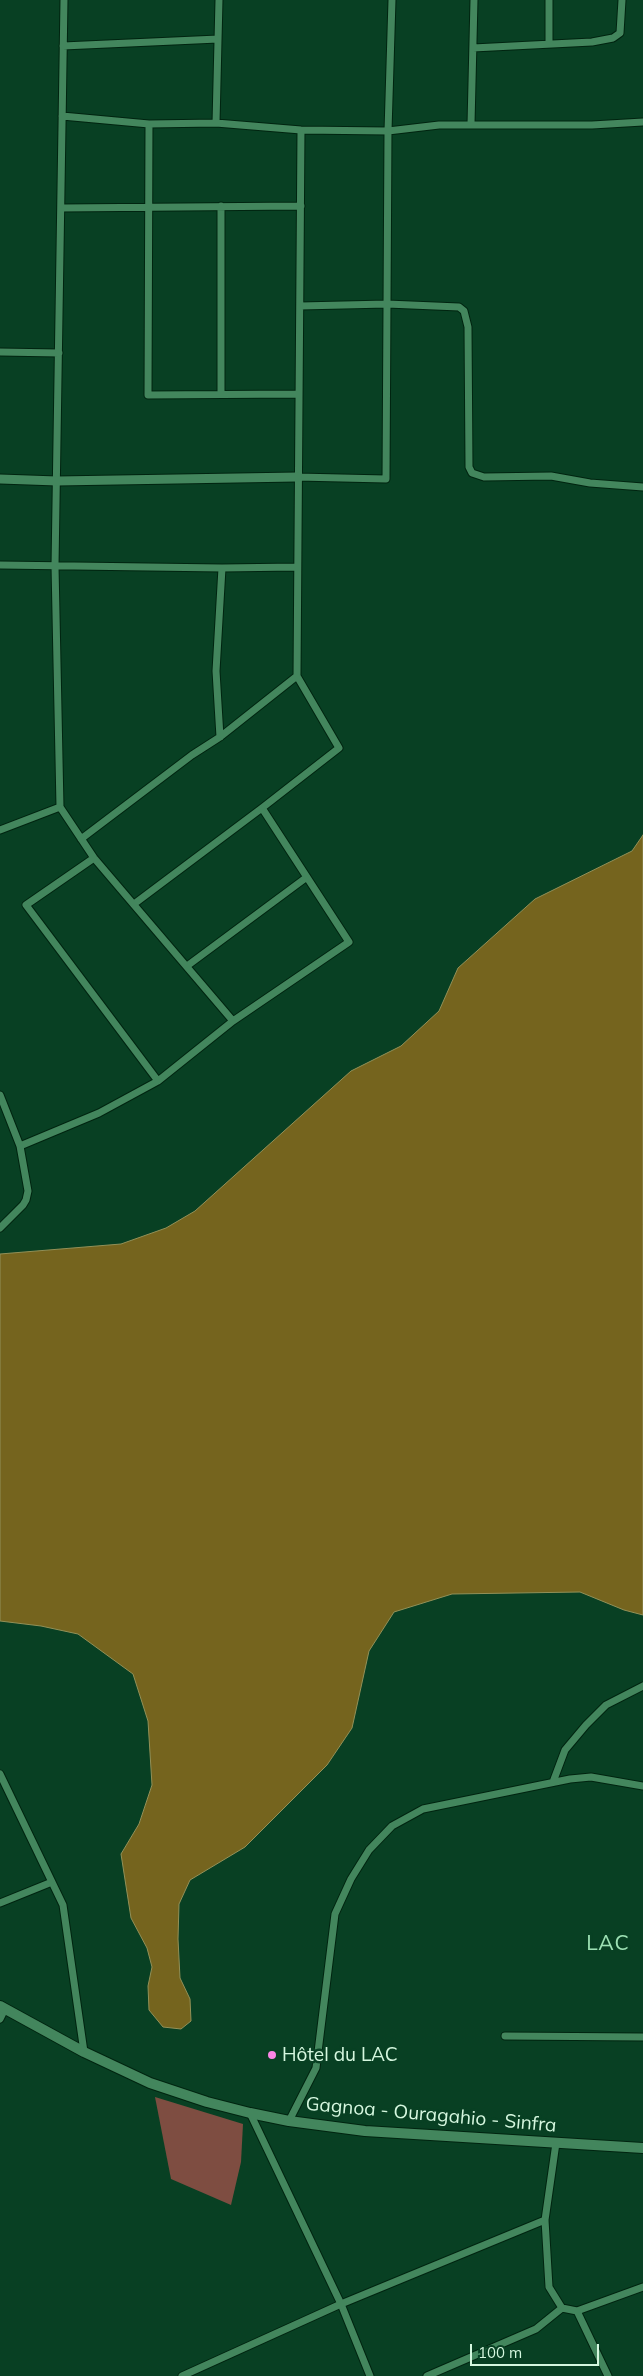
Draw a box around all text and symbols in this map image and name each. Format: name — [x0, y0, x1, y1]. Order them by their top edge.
district label: LAC — [586, 1931, 630, 1957]
place label: Hôtel du LAC — [282, 2044, 398, 2066]
marker: Hôtel du LAC — [266, 2049, 278, 2061]
street label: Gagnoa - Ouragahio - Sinfra — [305, 2093, 557, 2137]
scale bar — [473, 2334, 602, 2366]
text: 100 m — [478, 2343, 522, 2362]

